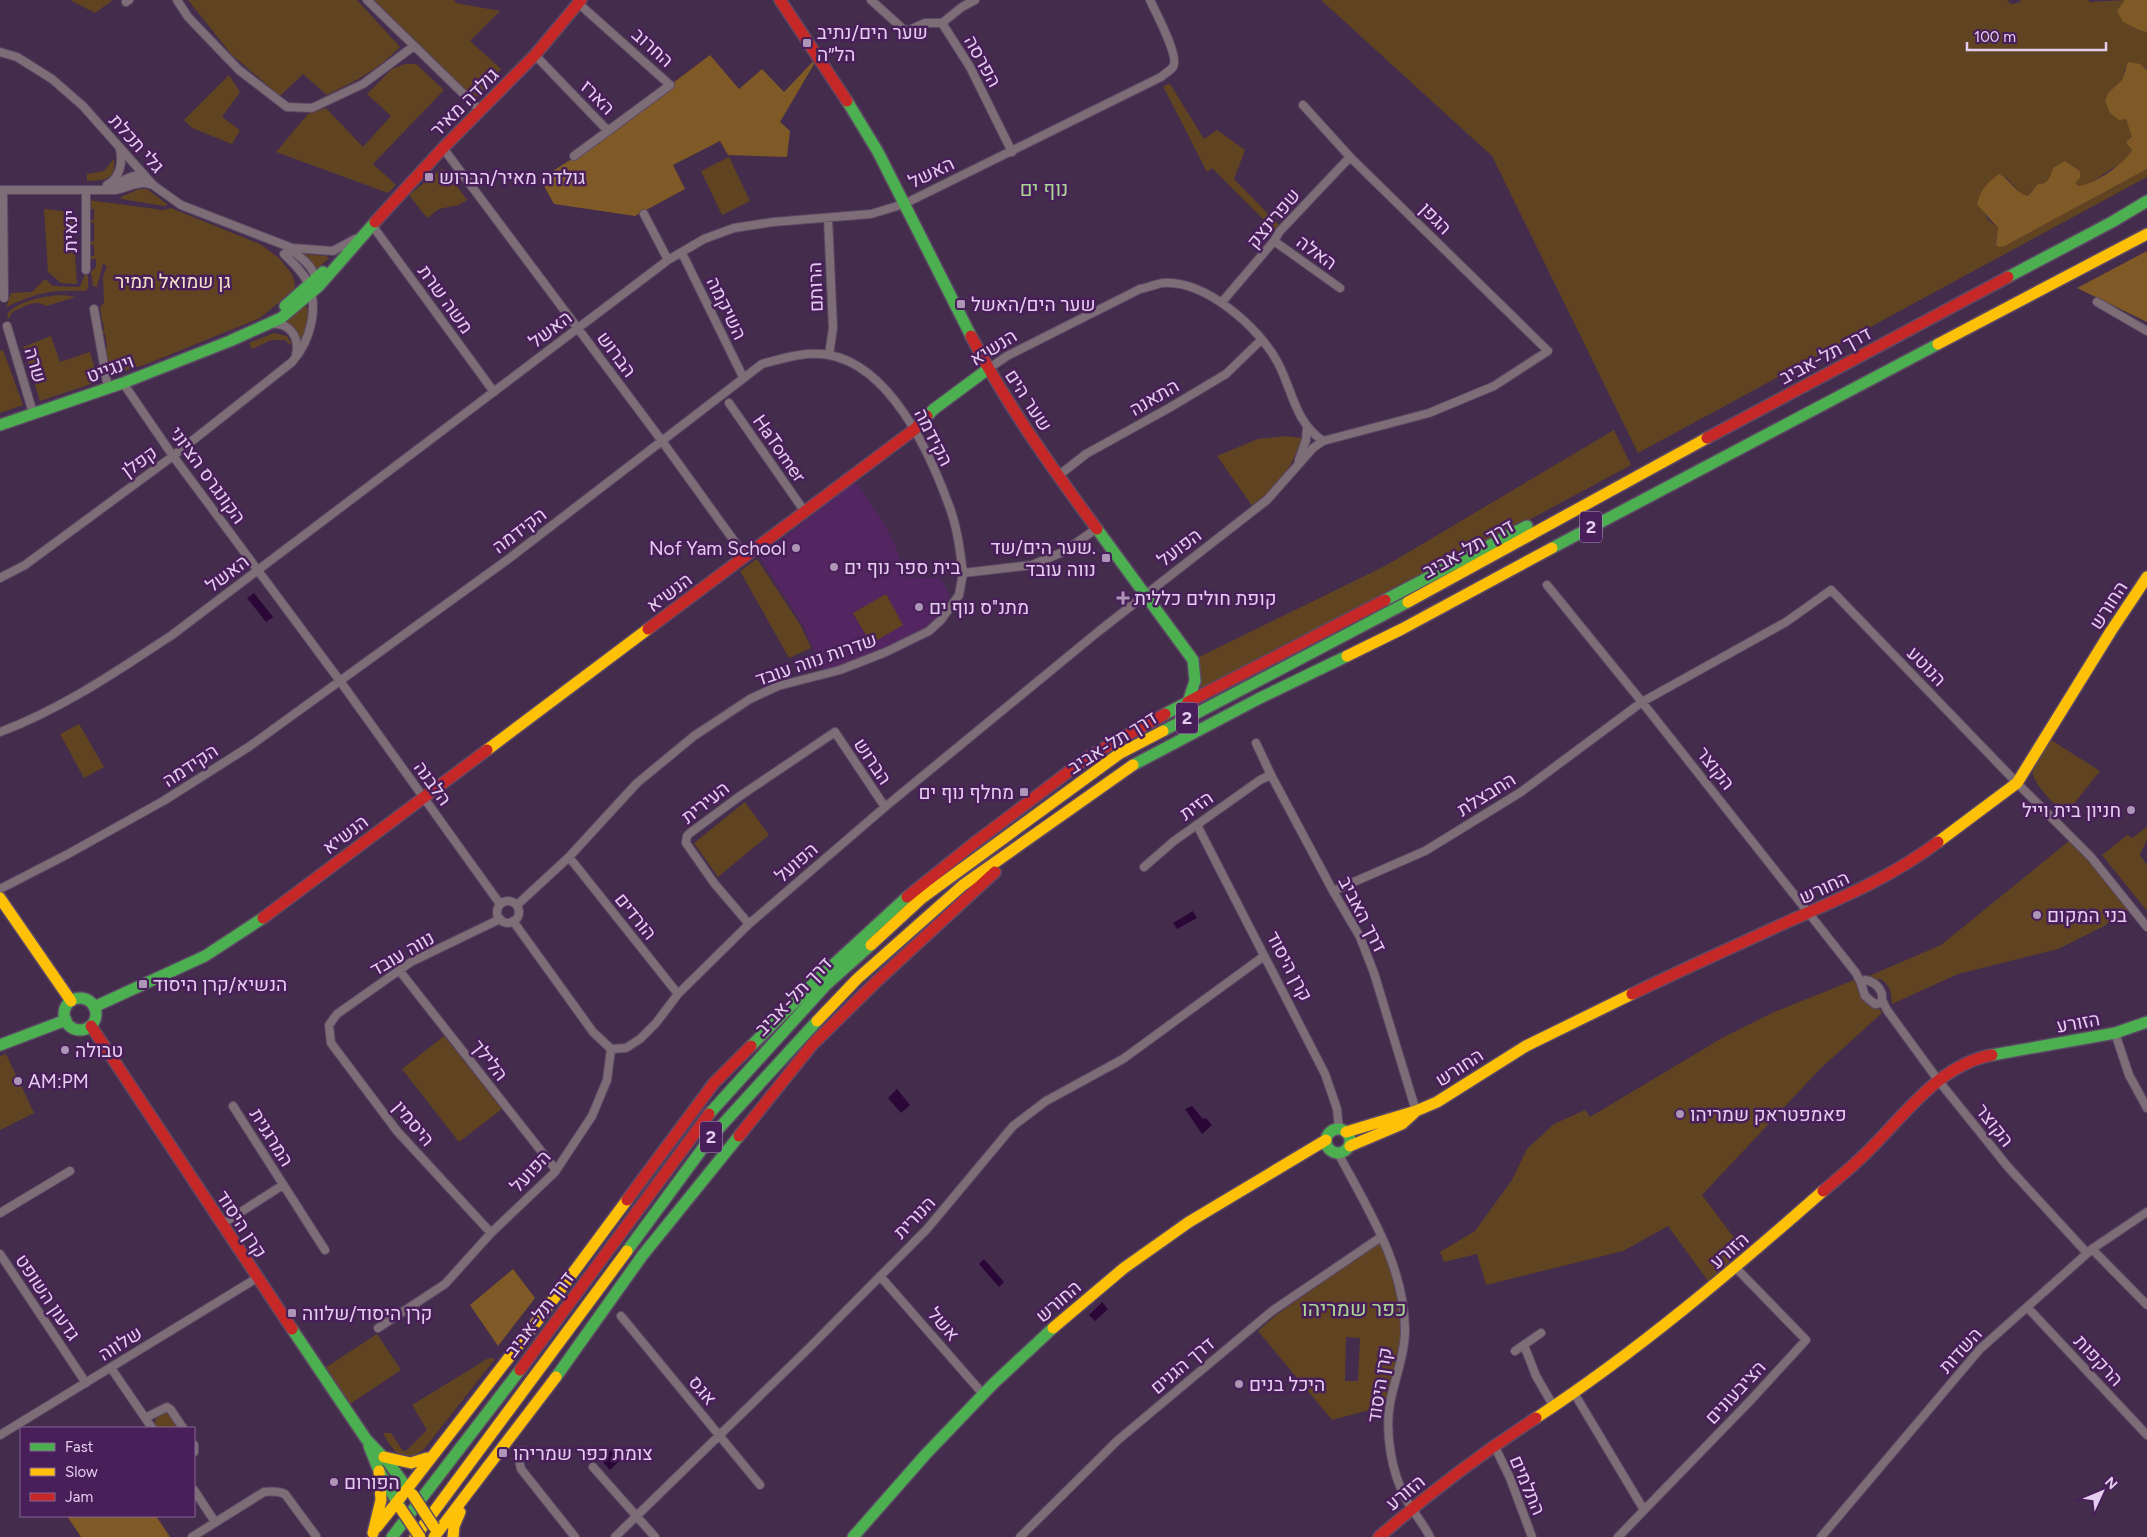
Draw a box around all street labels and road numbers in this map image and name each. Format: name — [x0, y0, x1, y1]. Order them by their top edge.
street label: החרוב — [627, 23, 678, 72]
street label: הפרסה — [959, 31, 1006, 91]
street label: גולדה מאיר — [425, 63, 504, 142]
street label: הארז — [576, 75, 620, 120]
street label: גלי תכלת — [104, 109, 169, 178]
street label: האשל — [905, 152, 958, 193]
street label: שפרינצק — [1242, 184, 1305, 253]
street label: הגפן — [1415, 198, 1456, 239]
street label: ינאית — [59, 210, 82, 252]
street label: האלה — [1292, 230, 1341, 275]
street label: משה שרת — [413, 260, 478, 338]
street label: הרותם — [803, 262, 828, 312]
street label: השיקמה — [702, 273, 752, 343]
street label: האשל — [524, 306, 576, 353]
street label: דרך תל-אביב — [1775, 322, 1875, 389]
street label: הנשיא — [966, 324, 1021, 371]
street label: הברוש — [592, 327, 641, 382]
street label: שרה — [20, 345, 51, 385]
street label: וינגייט — [83, 349, 137, 388]
street label: שער הים — [1000, 365, 1057, 436]
street label: התאנה — [1125, 374, 1183, 421]
street label: הקידמה — [909, 404, 958, 470]
street label: HaTomer — [748, 410, 811, 487]
street label: הקונגרס הציוני — [165, 422, 251, 528]
street label: קפלן — [117, 441, 162, 482]
street label: הקידמה — [488, 503, 551, 558]
road number: 2 — [1580, 512, 1602, 542]
street label: דרך תל-אביב — [1419, 514, 1518, 583]
street label: הפועל — [1153, 523, 1206, 571]
street label: האשל — [201, 550, 253, 597]
street label: הנשיא — [642, 568, 697, 617]
street label: החורש — [2084, 577, 2132, 634]
street label: שדרות נווה עובד — [752, 628, 880, 691]
street label: הנוטע — [1902, 642, 1951, 691]
road number: 2 — [1176, 702, 1198, 734]
street label: דרך תל-אביב — [1063, 706, 1161, 779]
street label: הברוש — [849, 734, 896, 789]
street label: הקידמה — [158, 739, 222, 792]
street label: הקוצר — [1692, 742, 1740, 794]
street label: הלבנה — [409, 757, 456, 810]
street label: החבצלת — [1453, 768, 1520, 821]
street label: העירית — [677, 776, 734, 828]
street label: הזית — [1175, 786, 1217, 825]
street label: הנשיא — [318, 810, 373, 859]
street label: הפועל — [770, 837, 823, 887]
street label: החורש — [1795, 866, 1853, 909]
street label: דרך האביב — [1334, 872, 1392, 956]
street label: הורדים — [610, 888, 661, 944]
street label: נווה עובד — [366, 926, 439, 981]
street label: קרן היסוד — [1262, 927, 1318, 1005]
street label: דרך תל-אביב — [750, 952, 837, 1041]
street label: הזורע — [2055, 1007, 2102, 1038]
street label: הלילך — [466, 1035, 513, 1085]
street label: החורש — [1431, 1043, 1488, 1091]
street label: היסמין — [388, 1096, 439, 1151]
street label: הקוצר — [1971, 1099, 2019, 1151]
street label: המרגנית — [245, 1104, 298, 1171]
road number: 2 — [700, 1122, 722, 1152]
street label: הפועל — [505, 1145, 556, 1197]
street label: קרן היסוד — [211, 1186, 272, 1262]
street label: הנורית — [889, 1191, 940, 1244]
street label: הזורע — [1705, 1227, 1753, 1273]
street label: גדעון השופט — [10, 1250, 85, 1345]
street label: דרך תל-אביב — [500, 1267, 579, 1361]
street label: החורש — [1031, 1275, 1086, 1327]
street label: אשל — [923, 1303, 964, 1346]
street label: שלווה — [94, 1321, 146, 1366]
street label: השדות — [1934, 1323, 1987, 1378]
street label: הרקפות — [2069, 1330, 2128, 1391]
street label: דרך הגנים — [1146, 1332, 1219, 1399]
street label: קרן היסוד — [1362, 1346, 1397, 1424]
street label: הציבעונים — [1700, 1356, 1771, 1429]
street label: אגס — [684, 1371, 722, 1410]
street label: התלמים — [1505, 1452, 1550, 1519]
street label: הזורע — [1381, 1470, 1430, 1515]

